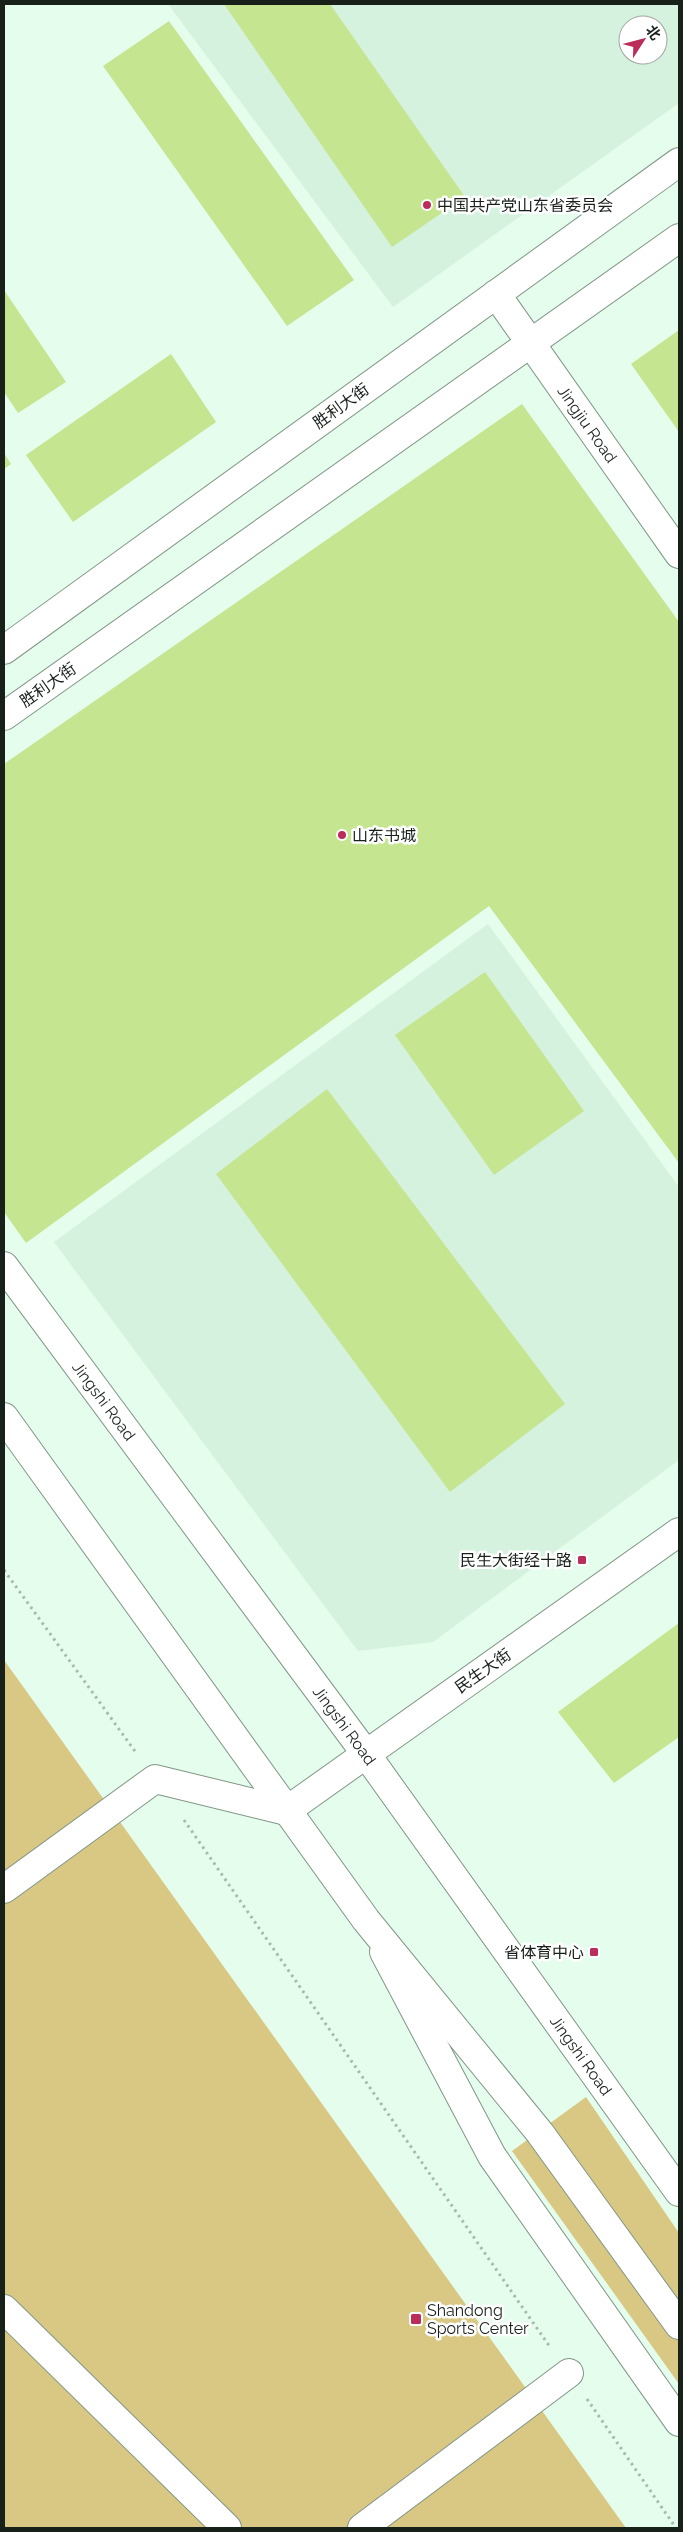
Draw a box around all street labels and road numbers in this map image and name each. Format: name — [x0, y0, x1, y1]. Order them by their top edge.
street label: 胜利大街 — [310, 380, 372, 432]
street label: Jingjiu Road — [554, 382, 621, 466]
street label: 胜利大街 — [16, 659, 80, 711]
street label: Jingshi Road — [69, 1358, 140, 1444]
street label: 民生大街 — [451, 1645, 515, 1697]
street label: Jingshi Road — [309, 1682, 380, 1769]
street label: Jingshi Road — [546, 2012, 616, 2099]

